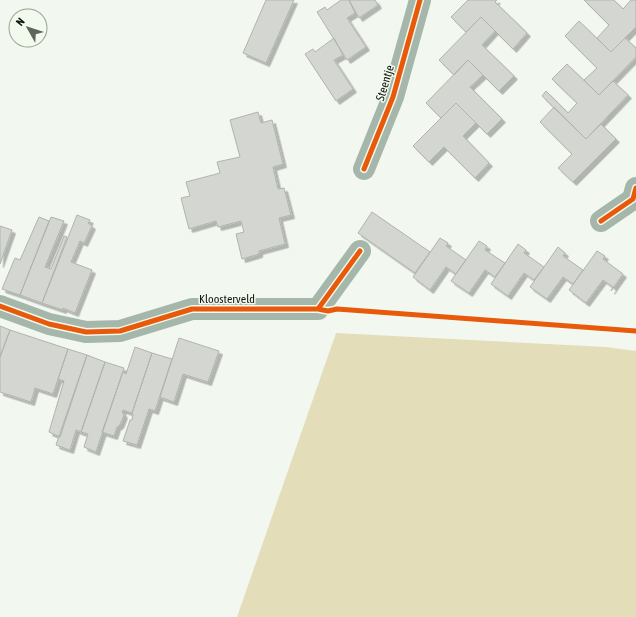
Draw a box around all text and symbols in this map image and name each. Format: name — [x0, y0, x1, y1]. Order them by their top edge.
north arrow — [8, 8, 48, 48]
text: N — [14, 15, 27, 28]
street label: Steentje — [373, 63, 397, 103]
street label: Kloosterveld — [199, 292, 255, 306]

